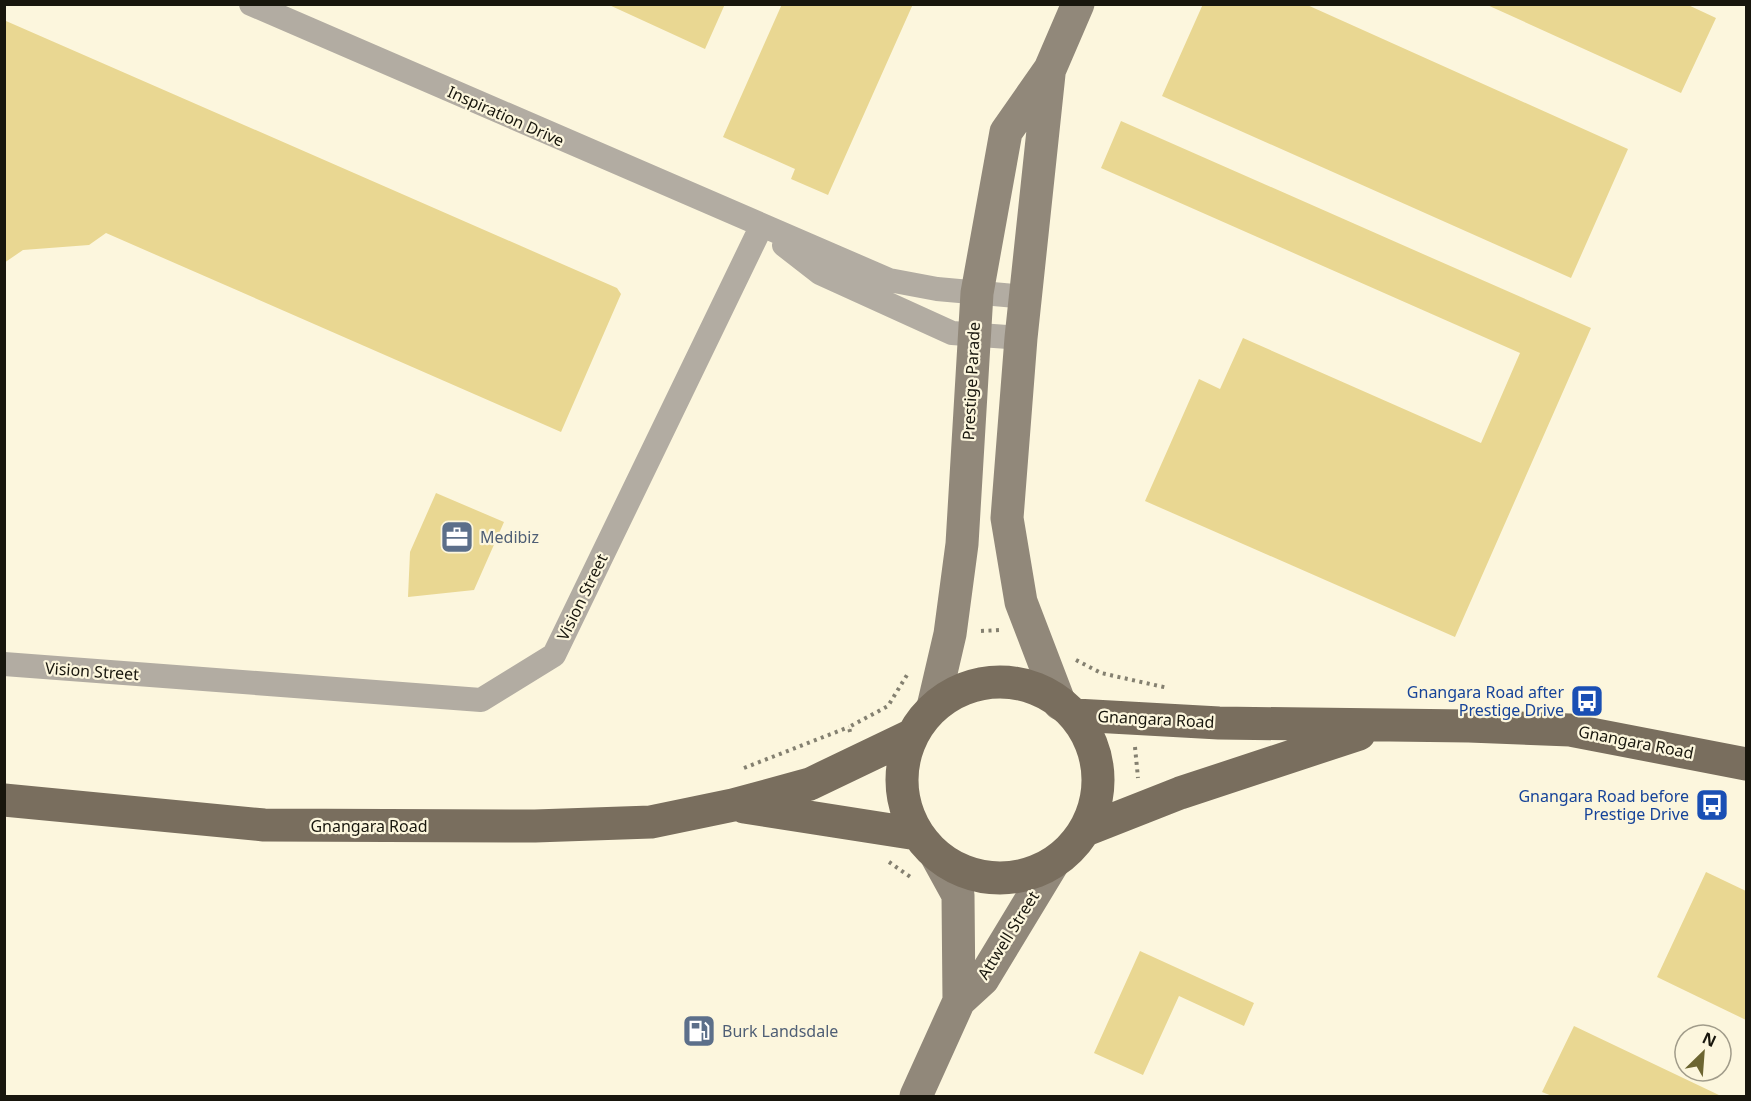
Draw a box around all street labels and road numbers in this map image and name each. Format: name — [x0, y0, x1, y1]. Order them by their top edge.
street label: Inspiration Drive — [444, 80, 568, 152]
street label: Prestige Parade — [957, 321, 985, 441]
street label: Vision Street — [552, 550, 613, 644]
street label: Vision Street — [44, 657, 140, 685]
street label: Gnangara Road — [1097, 705, 1215, 733]
street label: Gnangara Road — [1576, 720, 1696, 764]
street label: Gnangara Road — [310, 815, 428, 837]
street label: Attwell Street — [972, 886, 1044, 983]

